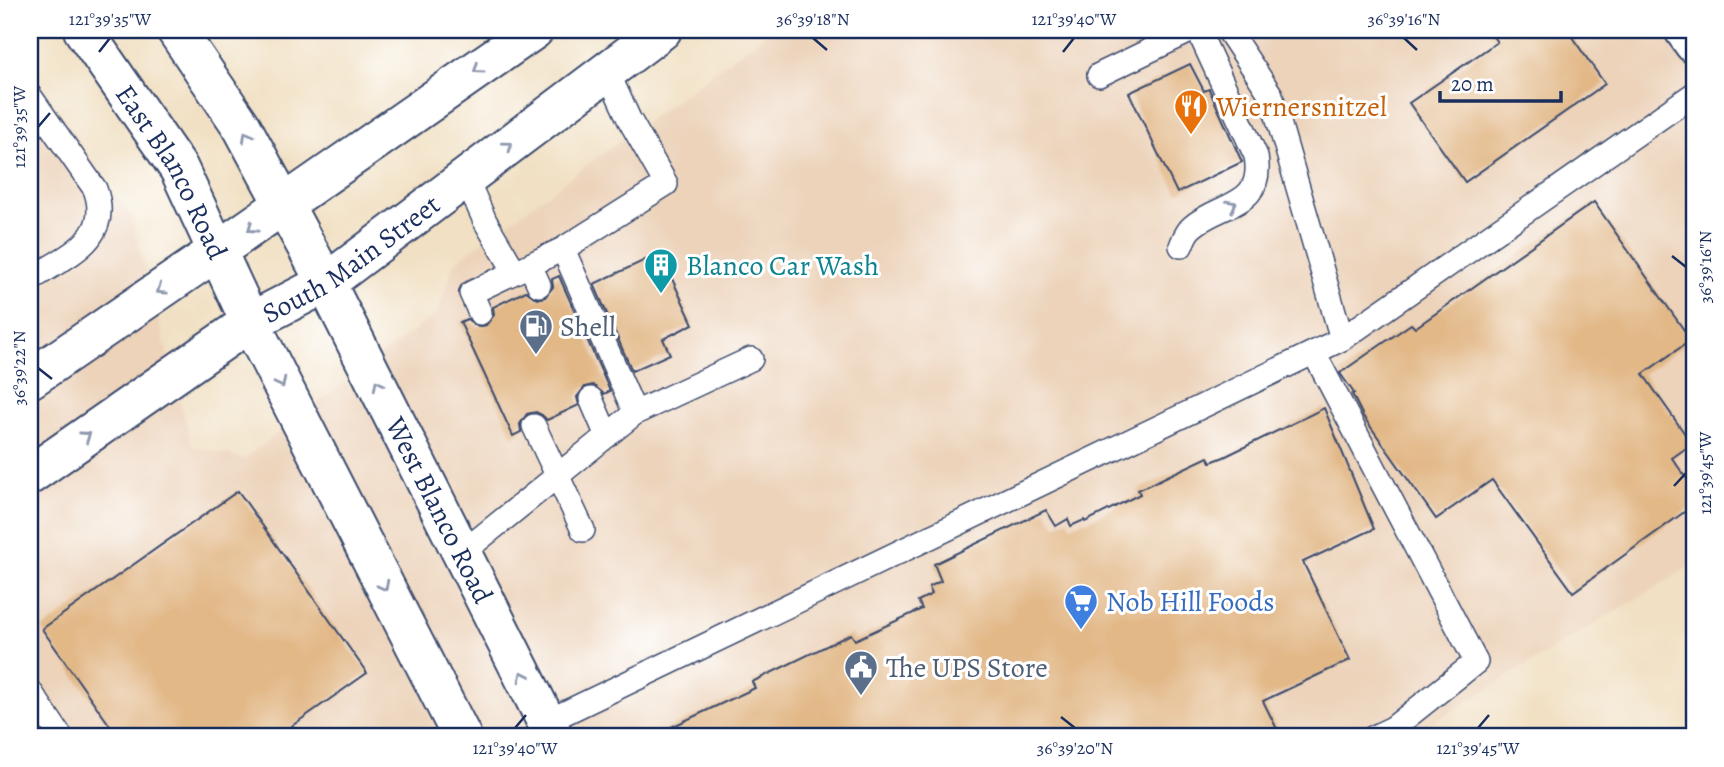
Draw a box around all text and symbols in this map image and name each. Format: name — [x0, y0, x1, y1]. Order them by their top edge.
text: 121°39'35"W — [69, 7, 151, 31]
text: 36°39'18"N — [776, 7, 850, 31]
text: 121°39'40"W — [1031, 7, 1117, 31]
text: 36°39'16"N — [1368, 7, 1440, 31]
scale bar — [1440, 60, 1561, 104]
one-way arrow — [473, 61, 486, 73]
text: 20 m — [1451, 70, 1494, 98]
street label: East Blanco Road — [106, 77, 237, 267]
text: 121°39'35"W — [7, 86, 31, 168]
restaurant icon: Wiernersnitzel — [1172, 87, 1210, 136]
place label: Wiernersnitzel — [1215, 88, 1387, 126]
one-way arrow — [242, 131, 255, 144]
one-way arrow — [500, 142, 513, 154]
street label: South Main Street — [256, 186, 448, 333]
one-way arrow — [1225, 200, 1237, 213]
one-way arrow — [247, 220, 260, 232]
text: 36°39'16"N — [1693, 231, 1717, 303]
building icon: Blanco Car Wash — [642, 246, 680, 295]
place label: Blanco Car Wash — [686, 247, 879, 285]
one-way arrow — [156, 282, 169, 294]
fuel station icon: Shell — [517, 307, 555, 356]
place label: Shell — [560, 308, 616, 346]
text: 36°39'22"N — [7, 330, 31, 406]
one-way arrow — [272, 376, 286, 388]
one-way arrow — [372, 380, 386, 392]
street label: West Blanco Road — [376, 410, 502, 611]
text: 121°39'45"W — [1693, 431, 1717, 515]
one-way arrow — [78, 432, 91, 444]
one-way arrow — [376, 579, 390, 591]
supermarket icon: Nob Hill Foods — [1062, 582, 1100, 631]
place label: Nob Hill Foods — [1106, 583, 1274, 621]
public building icon: The UPS Store — [842, 648, 880, 697]
place label: The UPS Store — [886, 649, 1048, 687]
one-way arrow — [518, 671, 532, 683]
text: 121°39'40"W — [472, 736, 558, 760]
text: 36°39'20"N — [1037, 736, 1113, 760]
text: 121°39'45"W — [1436, 736, 1520, 760]

